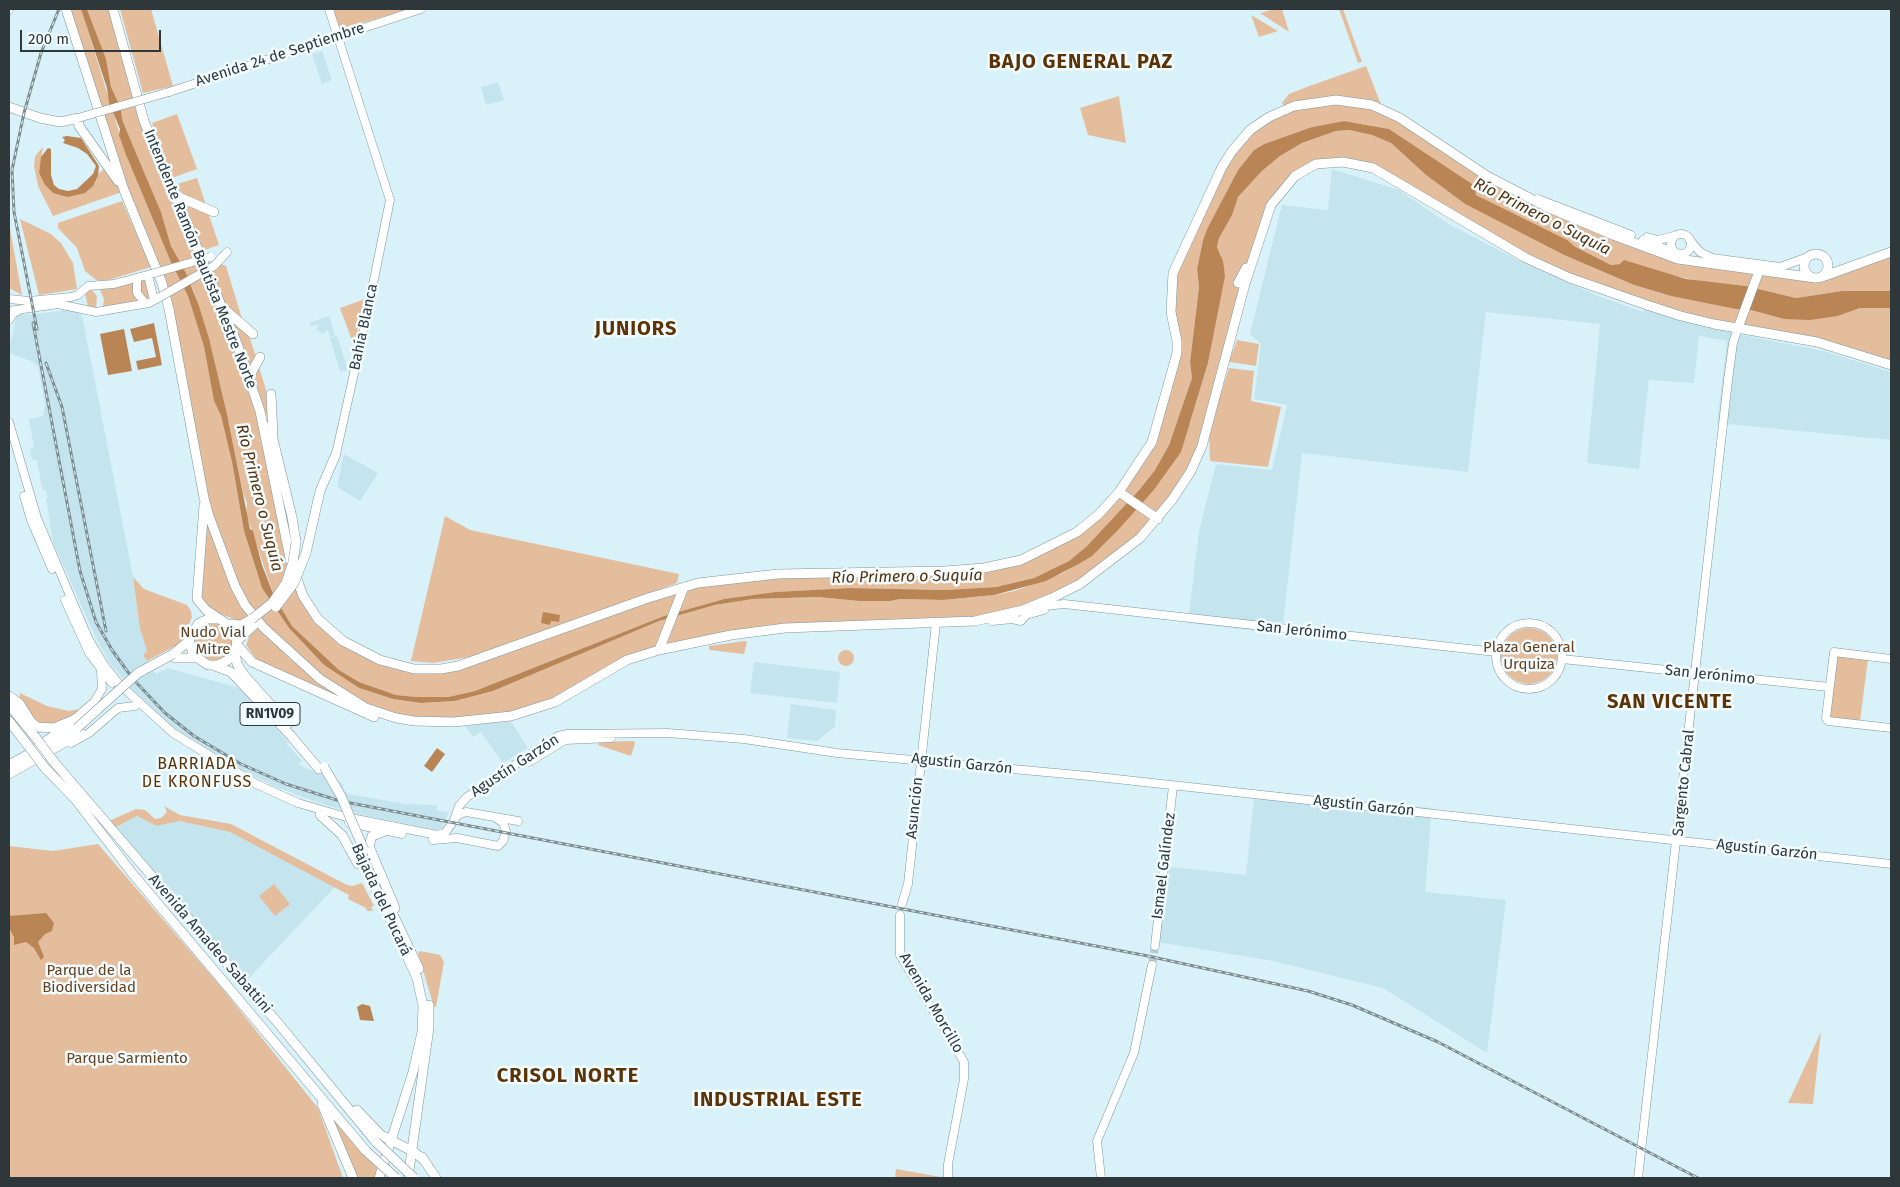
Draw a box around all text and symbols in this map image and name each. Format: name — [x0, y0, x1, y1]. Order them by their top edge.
street label: Avenida 24 de Septiembre — [193, 19, 367, 91]
scale bar — [22, 20, 164, 52]
text: 200 m — [28, 30, 69, 48]
district label: BAJO GENERAL PAZ — [987, 50, 1175, 74]
street label: Intendente Ramón Bautista Mestre Norte — [140, 127, 260, 391]
water label: Río Primero o Suquía — [1470, 174, 1614, 260]
street label: Bahía Blanca — [346, 282, 382, 372]
district label: JUNIORS — [594, 317, 678, 341]
water label: Río Primero o Suquía — [231, 422, 287, 574]
water label: Río Primero o Suquía — [831, 566, 983, 588]
street label: San Jerónimo — [1256, 617, 1348, 645]
park label: Nudo Vial Mitre — [180, 624, 246, 659]
park label: Plaza General Urquiza — [1483, 639, 1575, 674]
street label: San Jerónimo — [1664, 661, 1756, 689]
district label: SAN VICENTE — [1606, 690, 1734, 714]
road number: RN1V09 — [240, 702, 300, 726]
street label: Sargento Cabral — [1669, 729, 1699, 837]
street label: Agustín Garzón — [467, 731, 563, 801]
street label: Agustín Garzón — [911, 750, 1013, 778]
district label: BARRIADA DE KRONFUSS — [140, 755, 254, 793]
street label: Asunción — [903, 776, 927, 840]
street label: Agustín Garzón — [1313, 792, 1415, 820]
street label: Ismael Galíndez — [1149, 812, 1179, 920]
street label: Agustín Garzón — [1716, 836, 1818, 864]
street label: Bajada del Pucará — [347, 841, 415, 959]
street label: Avenida Amadeo Sabattini — [144, 871, 276, 1017]
street label: Avenida Morcillo — [895, 950, 967, 1056]
park label: Parque de la Biodiversidad — [42, 962, 136, 997]
park label: Parque Sarmiento — [66, 1050, 188, 1068]
district label: CRISOL NORTE — [495, 1064, 641, 1088]
district label: INDUSTRIAL ESTE — [691, 1088, 865, 1112]

